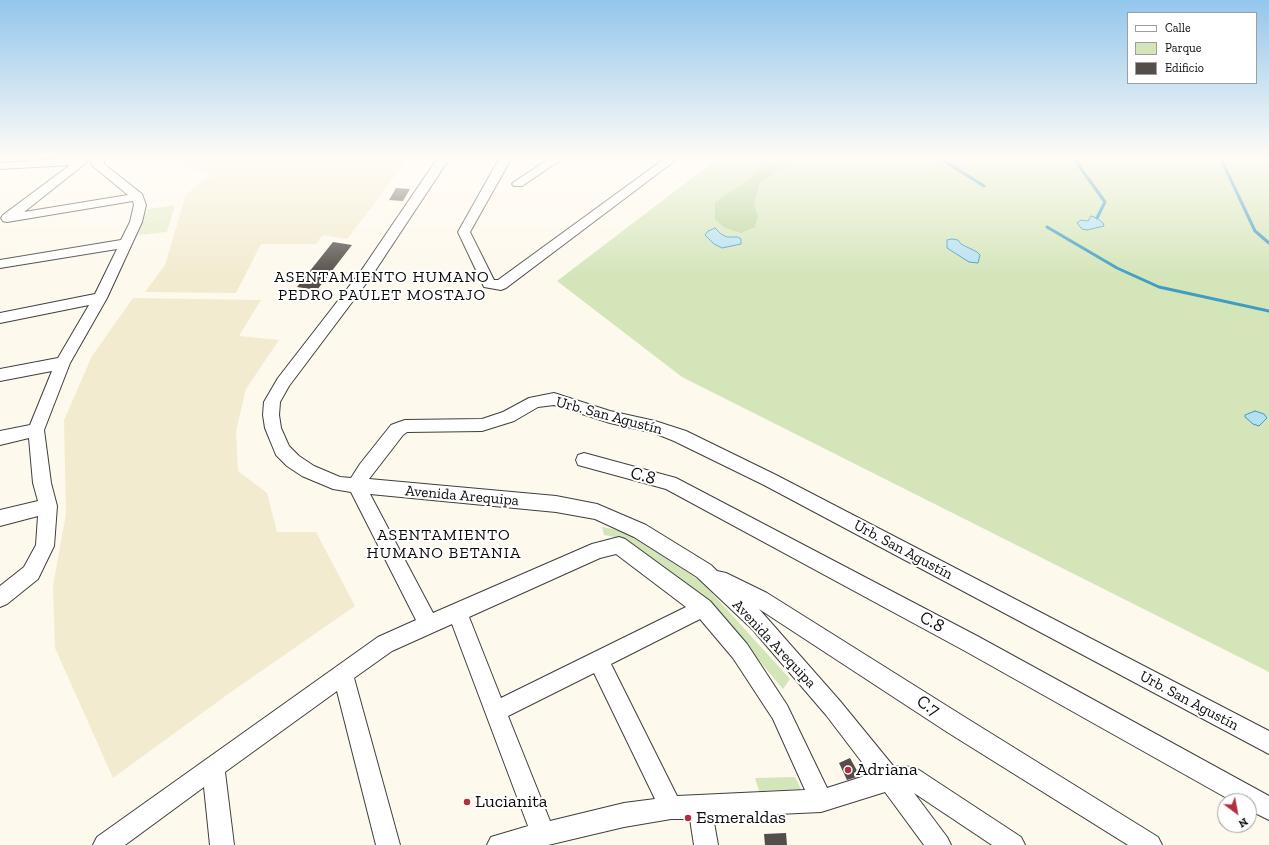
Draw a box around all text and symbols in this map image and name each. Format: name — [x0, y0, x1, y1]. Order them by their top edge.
legend — [1127, 12, 1257, 84]
text: Calle — [1165, 21, 1191, 35]
text: Parque — [1165, 41, 1201, 55]
text: Edificio — [1165, 61, 1204, 75]
district label: ASENTAMIENTO HUMANO PEDRO PAULET MOSTAJO — [274, 267, 490, 305]
street label: Urb. San Agustín — [554, 393, 664, 439]
street label: C.8 — [628, 462, 658, 490]
street label: Avenida Arequipa — [404, 482, 520, 510]
street label: Urb. San Agustín — [850, 516, 956, 584]
district label: ASENTAMIENTO HUMANO BETANIA — [367, 525, 521, 563]
street label: Avenida Arequipa — [728, 596, 820, 692]
street label: C.8 — [916, 607, 948, 637]
street label: Urb. San Agustín — [1136, 667, 1242, 735]
street label: C.7 — [912, 691, 944, 721]
place label: Adriana — [856, 759, 918, 781]
marker: Adriana — [843, 765, 853, 775]
place label: Lucianita — [475, 791, 548, 813]
north arrow — [1217, 793, 1257, 833]
marker: Lucianita — [462, 797, 472, 807]
place label: Esmeraldas — [696, 807, 786, 829]
marker: Esmeraldas — [683, 813, 693, 823]
text: N — [1236, 815, 1250, 830]

